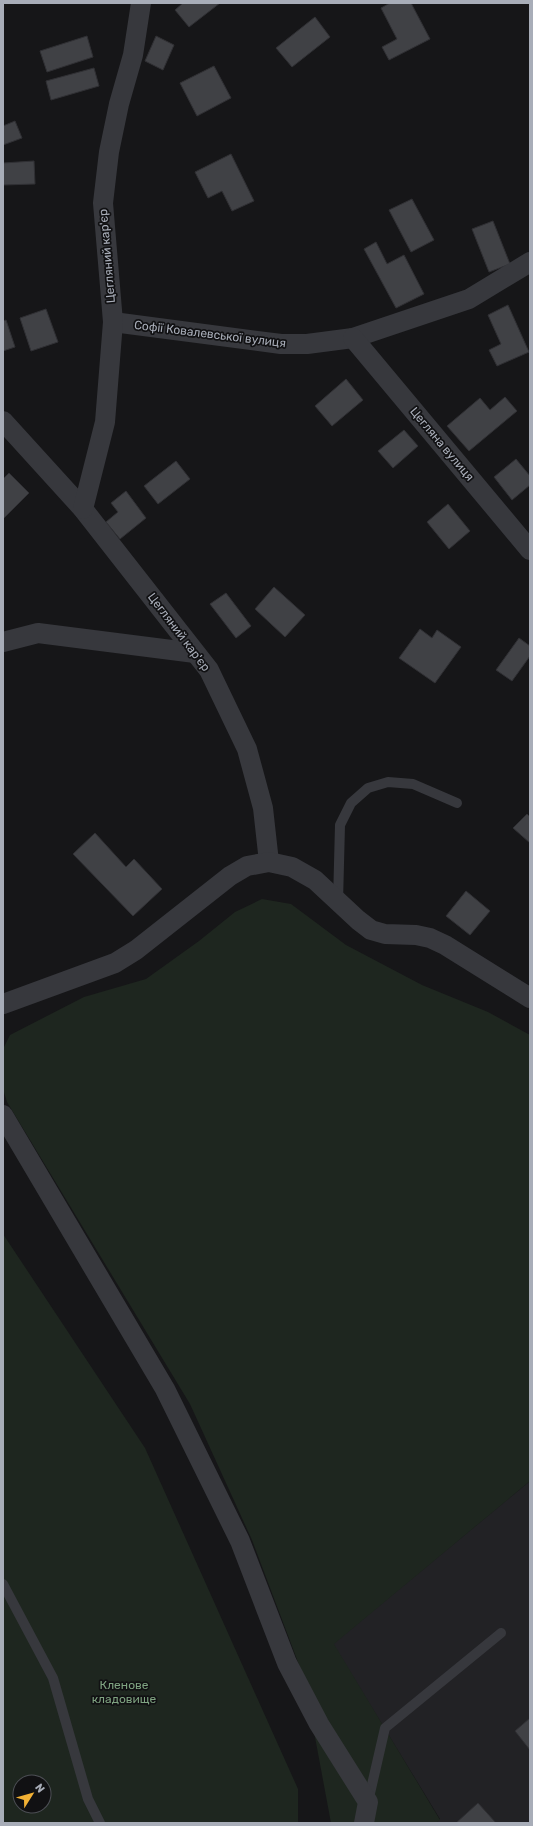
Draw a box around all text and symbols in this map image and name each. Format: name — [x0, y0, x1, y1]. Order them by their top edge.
street label: Цегляний кар'єр — [96, 208, 118, 304]
street label: Софії Ковалевської вулиця — [133, 318, 287, 350]
street label: Цегляна вулиця — [407, 404, 477, 484]
street label: Цегляний кар'єр — [145, 590, 213, 674]
park label: Кленове кладовище — [92, 1678, 157, 1706]
north arrow — [12, 1774, 52, 1814]
text: N — [32, 1781, 47, 1795]

